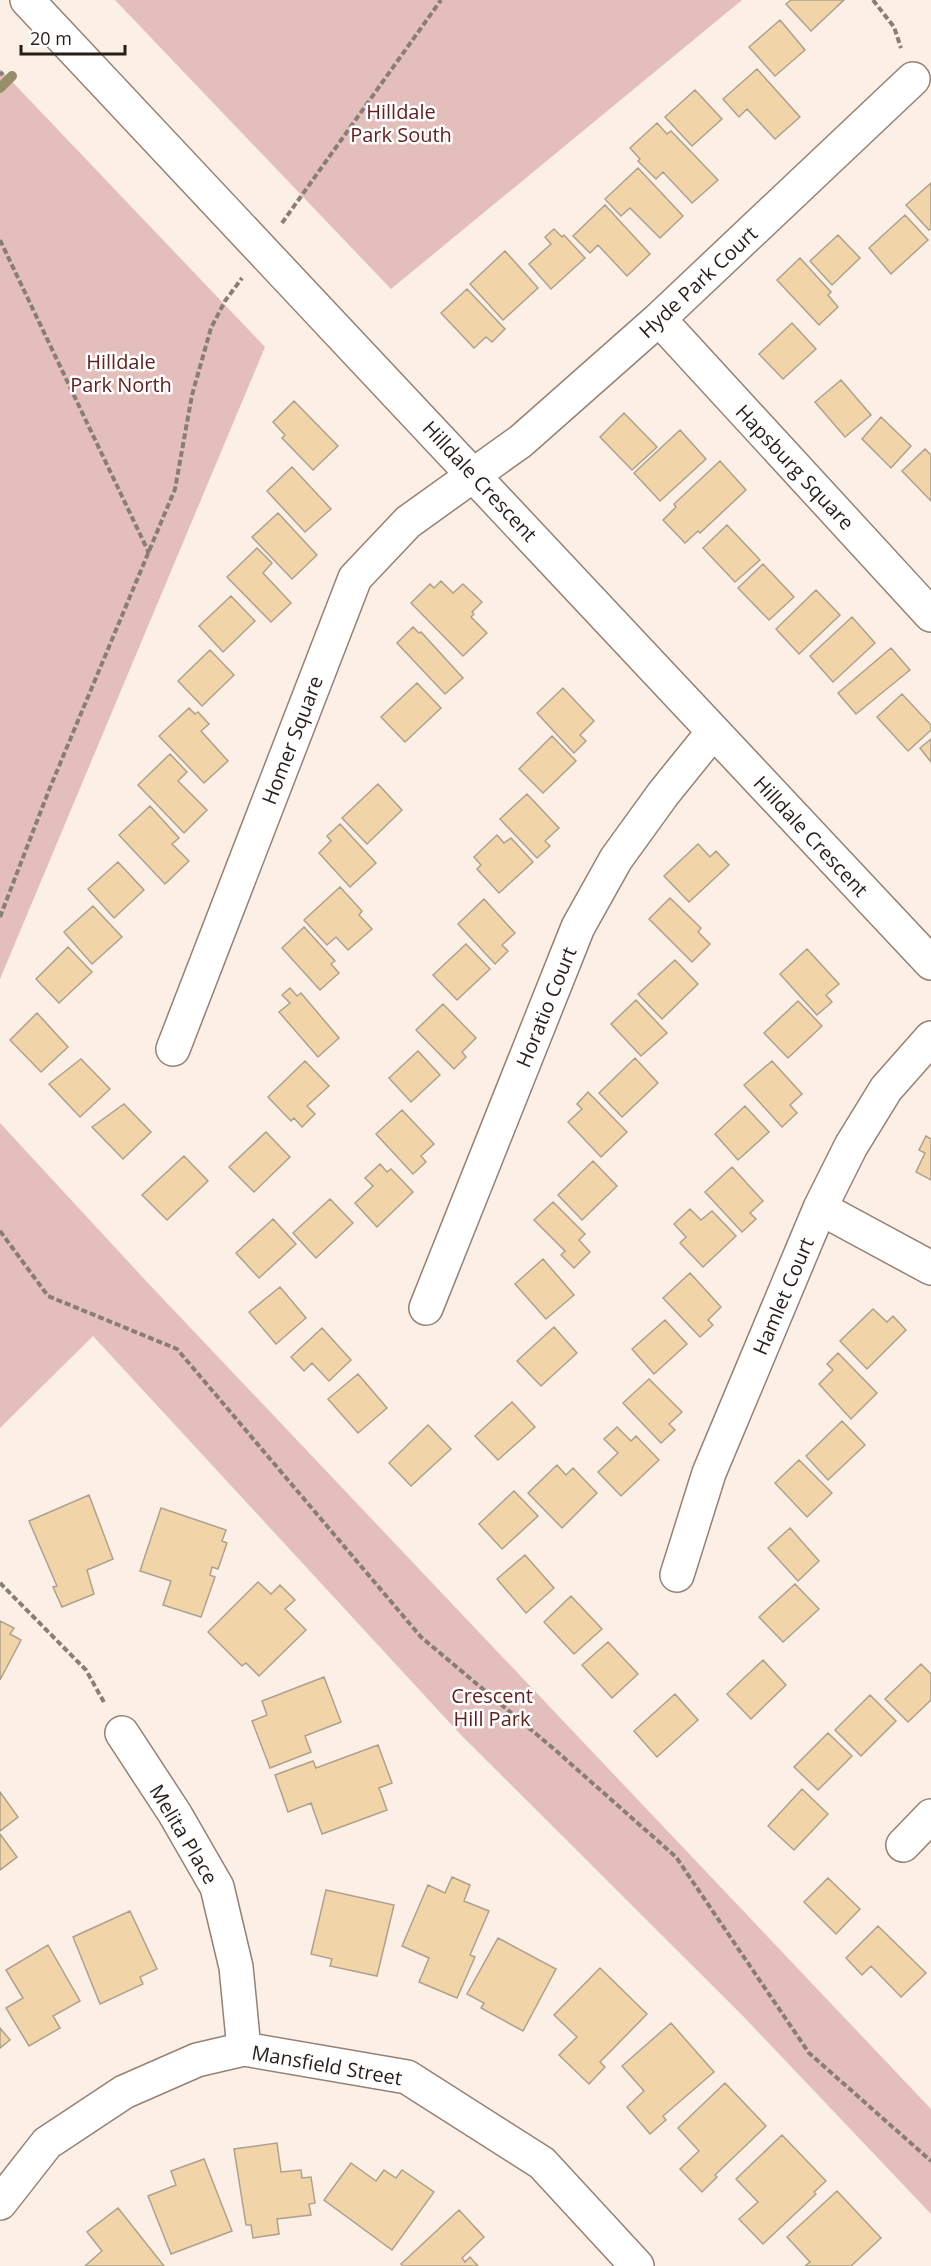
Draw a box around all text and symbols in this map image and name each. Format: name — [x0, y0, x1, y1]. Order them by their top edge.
scale bar — [21, 18, 124, 56]
text: 20 m — [30, 26, 72, 50]
park label: Hilldale Park South — [350, 98, 452, 148]
street label: Hyde Park Court — [633, 220, 763, 344]
park label: Hilldale Park North — [70, 348, 172, 398]
street label: Hapsburg Square — [730, 398, 860, 536]
street label: Hilldale Crescent — [417, 415, 543, 547]
street label: Homer Square — [255, 672, 329, 808]
street label: Hilldale Crescent — [748, 770, 874, 902]
street label: Horatio Court — [510, 943, 582, 1071]
street label: Hamlet Court — [746, 1233, 820, 1359]
park label: Crescent Hill Park — [451, 1682, 533, 1732]
street label: Melita Place — [144, 1779, 224, 1889]
street label: Mansfield Street — [250, 2038, 404, 2092]

